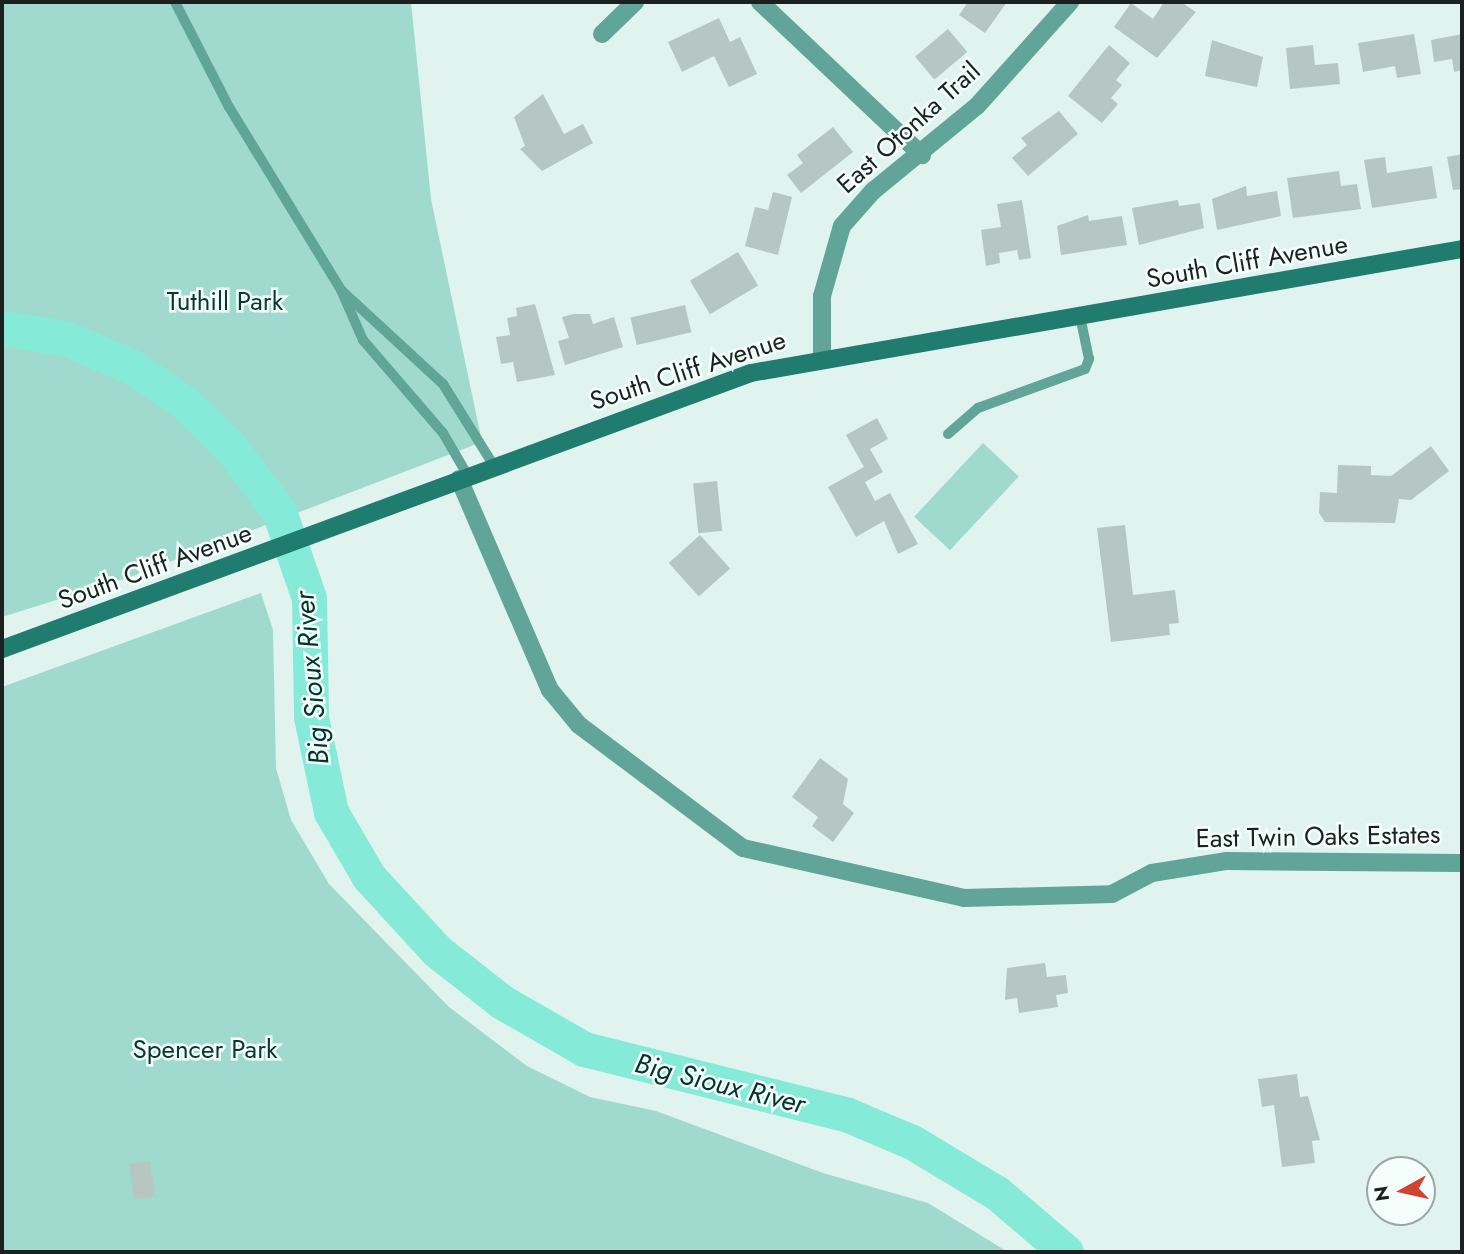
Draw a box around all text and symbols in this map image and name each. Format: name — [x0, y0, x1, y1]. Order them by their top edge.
street label: East Otonka Trail — [831, 56, 987, 200]
street label: South Cliff Avenue — [1144, 229, 1350, 295]
park label: Tuthill Park — [167, 286, 283, 318]
street label: South Cliff Avenue — [586, 325, 790, 417]
street label: South Cliff Avenue — [54, 517, 256, 617]
water label: Big Sioux River — [288, 590, 336, 766]
street label: East Twin Oaks Estates — [1195, 819, 1441, 855]
park label: Spencer Park — [133, 1034, 277, 1066]
water label: Big Sioux River — [631, 1047, 809, 1121]
north arrow — [1366, 1156, 1436, 1226]
text: N — [1367, 1184, 1396, 1203]

